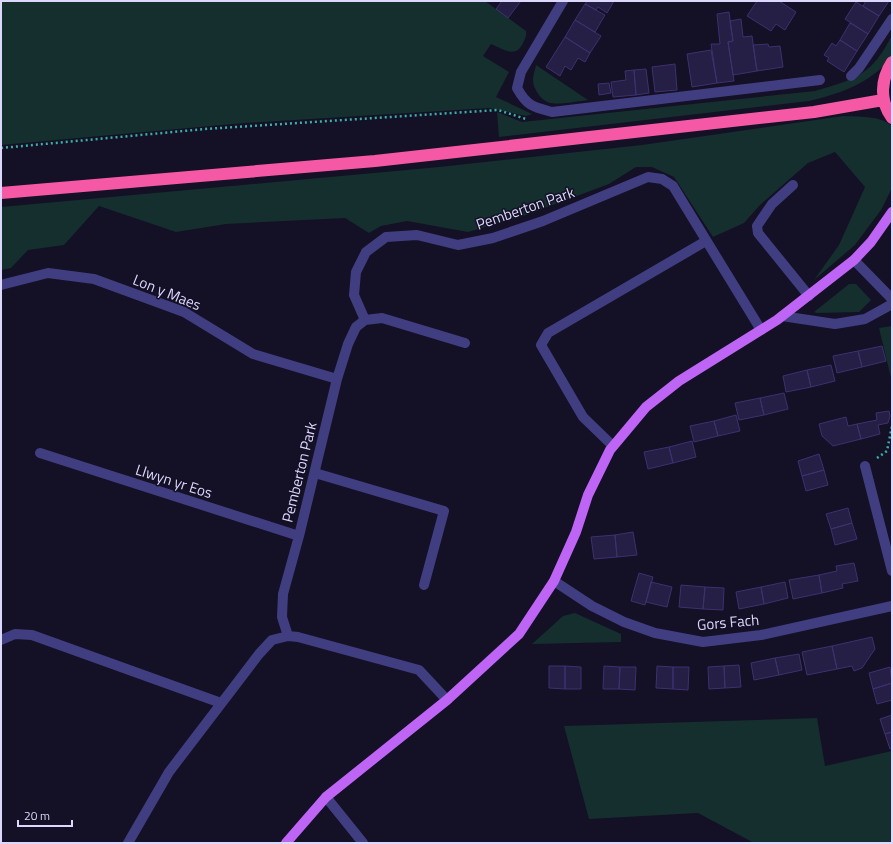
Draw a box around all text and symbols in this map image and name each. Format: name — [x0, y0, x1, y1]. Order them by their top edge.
street label: Pemberton Park — [473, 180, 577, 236]
street label: Lon y Maes — [129, 268, 205, 316]
street label: Pemberton Park — [275, 419, 323, 525]
street label: Llwyn yr Eos — [133, 458, 215, 504]
street label: Gors Fach — [696, 608, 760, 636]
scale bar — [18, 802, 72, 828]
text: 20 m — [24, 806, 50, 825]

